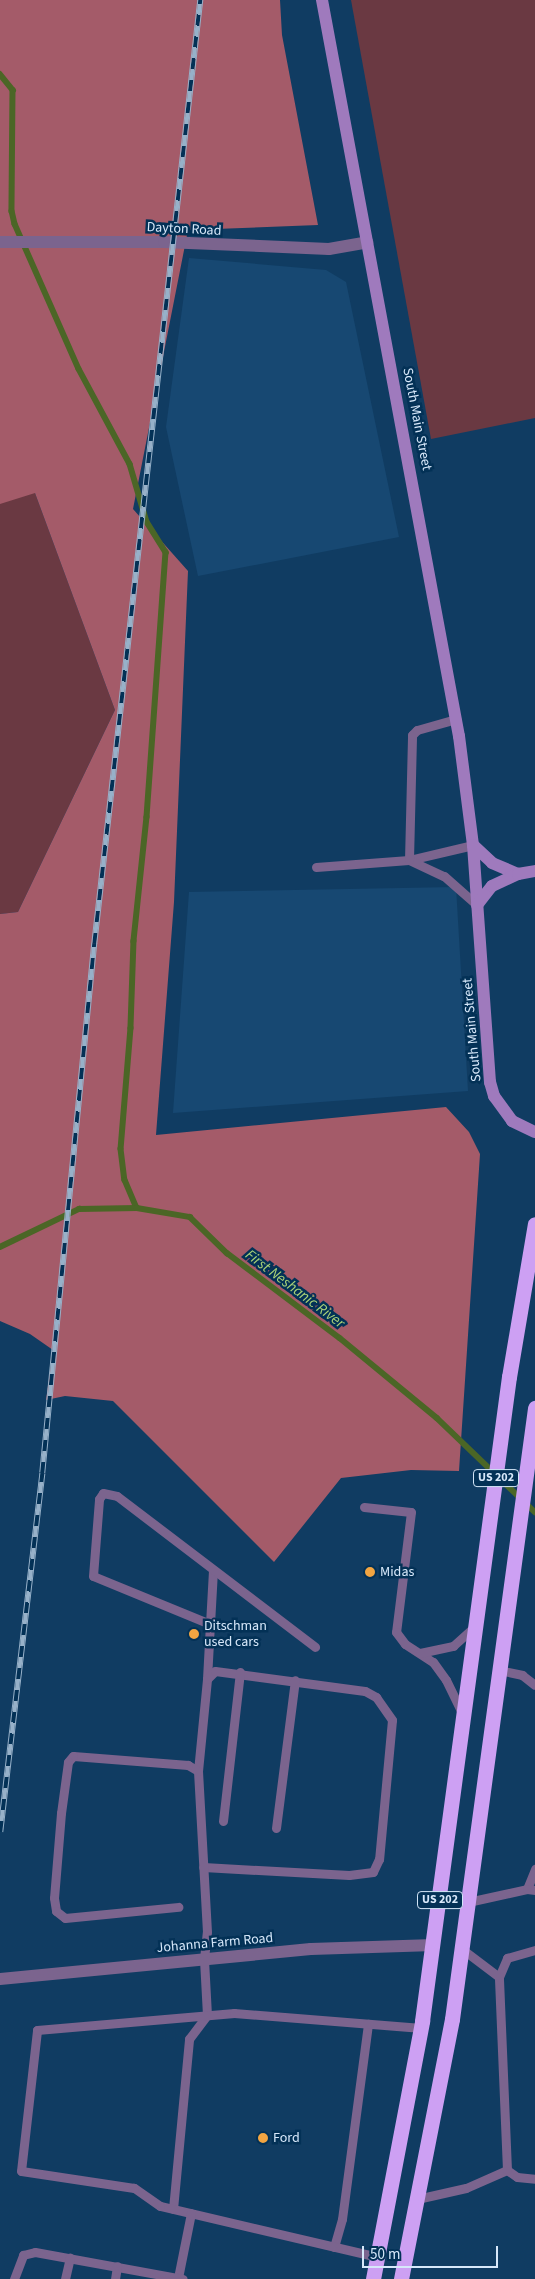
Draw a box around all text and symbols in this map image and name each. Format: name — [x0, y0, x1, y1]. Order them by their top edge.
street label: Dayton Road — [146, 219, 222, 239]
street label: South Main Street — [399, 366, 435, 472]
street label: South Main Street — [459, 977, 485, 1083]
water label: First Neshanic River — [242, 1246, 348, 1332]
road number: US 202 — [472, 1469, 520, 1488]
place label: Midas — [380, 1564, 414, 1580]
marker: Midas — [364, 1566, 376, 1578]
place label: Ditschman used cars — [204, 1618, 267, 1650]
marker: Ditschman used cars — [188, 1628, 200, 1640]
road number: US 202 — [416, 1890, 464, 1910]
street label: Johanna Farm Road — [156, 1930, 274, 1956]
place label: Ford — [273, 2130, 300, 2146]
marker: Ford — [257, 2132, 269, 2144]
scale bar — [365, 2236, 501, 2268]
text: 50 m — [370, 2244, 400, 2265]

